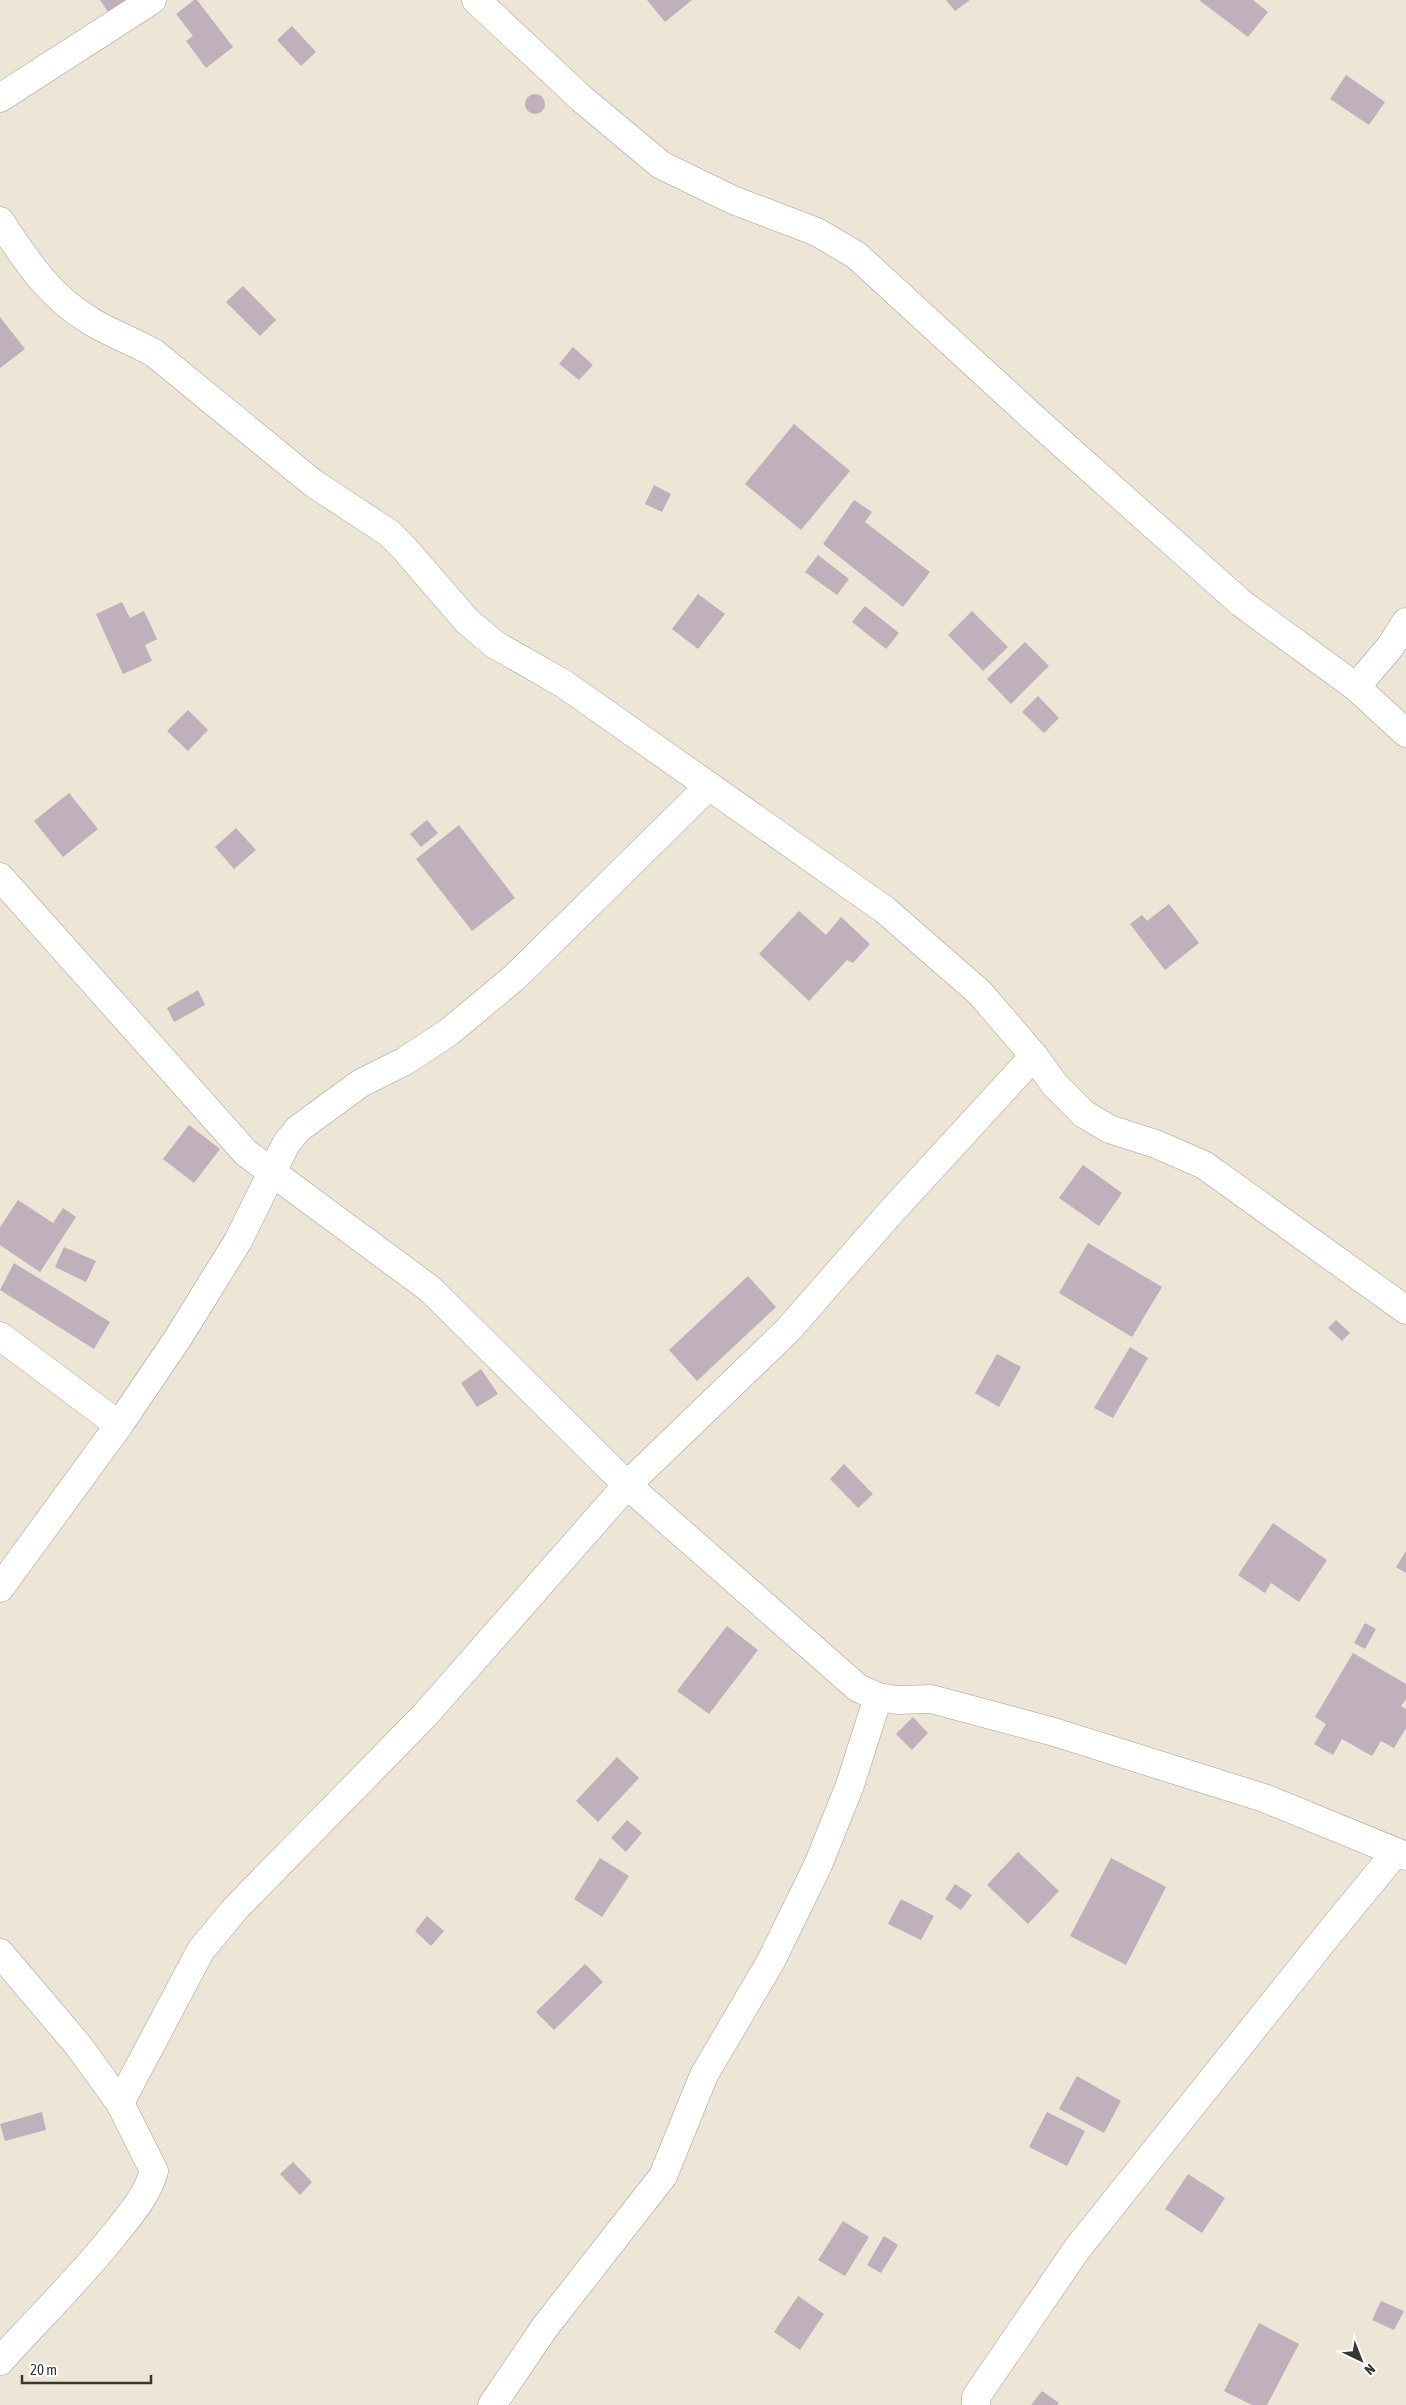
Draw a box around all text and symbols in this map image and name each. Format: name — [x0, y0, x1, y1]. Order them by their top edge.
north arrow — [1336, 2335, 1386, 2385]
scale bar — [22, 2352, 151, 2384]
text: 20 m — [30, 2361, 57, 2378]
text: N — [1361, 2361, 1378, 2378]

